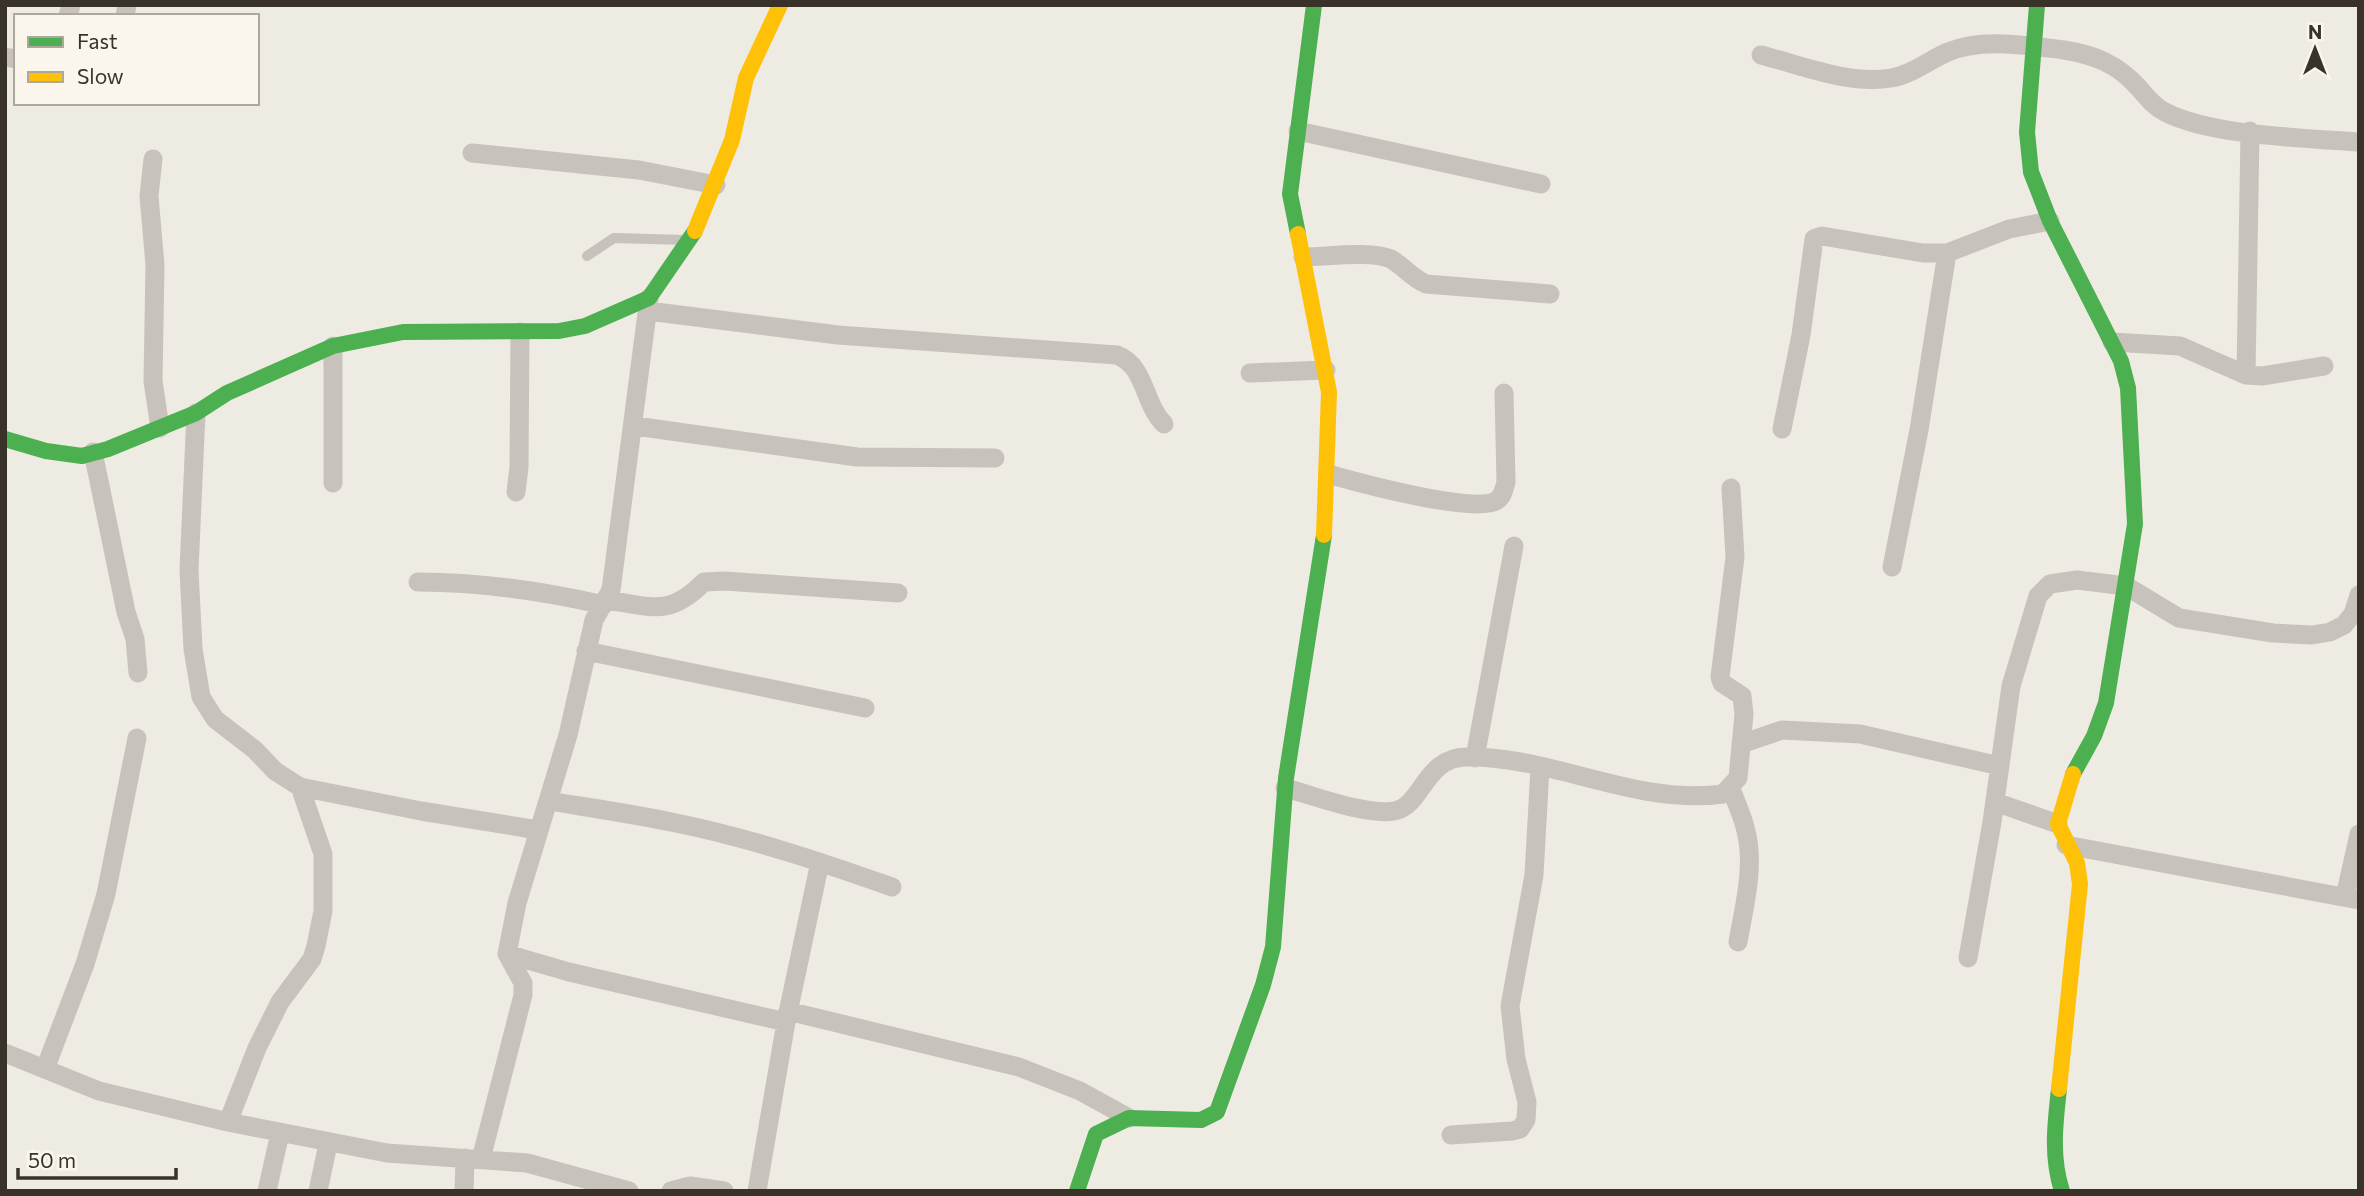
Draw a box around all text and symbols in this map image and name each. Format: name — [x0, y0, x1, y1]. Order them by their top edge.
legend — [14, 14, 259, 105]
north arrow — [2280, 14, 2350, 84]
text: N — [2308, 20, 2322, 43]
text: Fast — [77, 28, 118, 53]
text: Slow — [77, 63, 124, 88]
scale bar — [18, 1136, 175, 1180]
text: 50 m — [28, 1147, 76, 1172]

